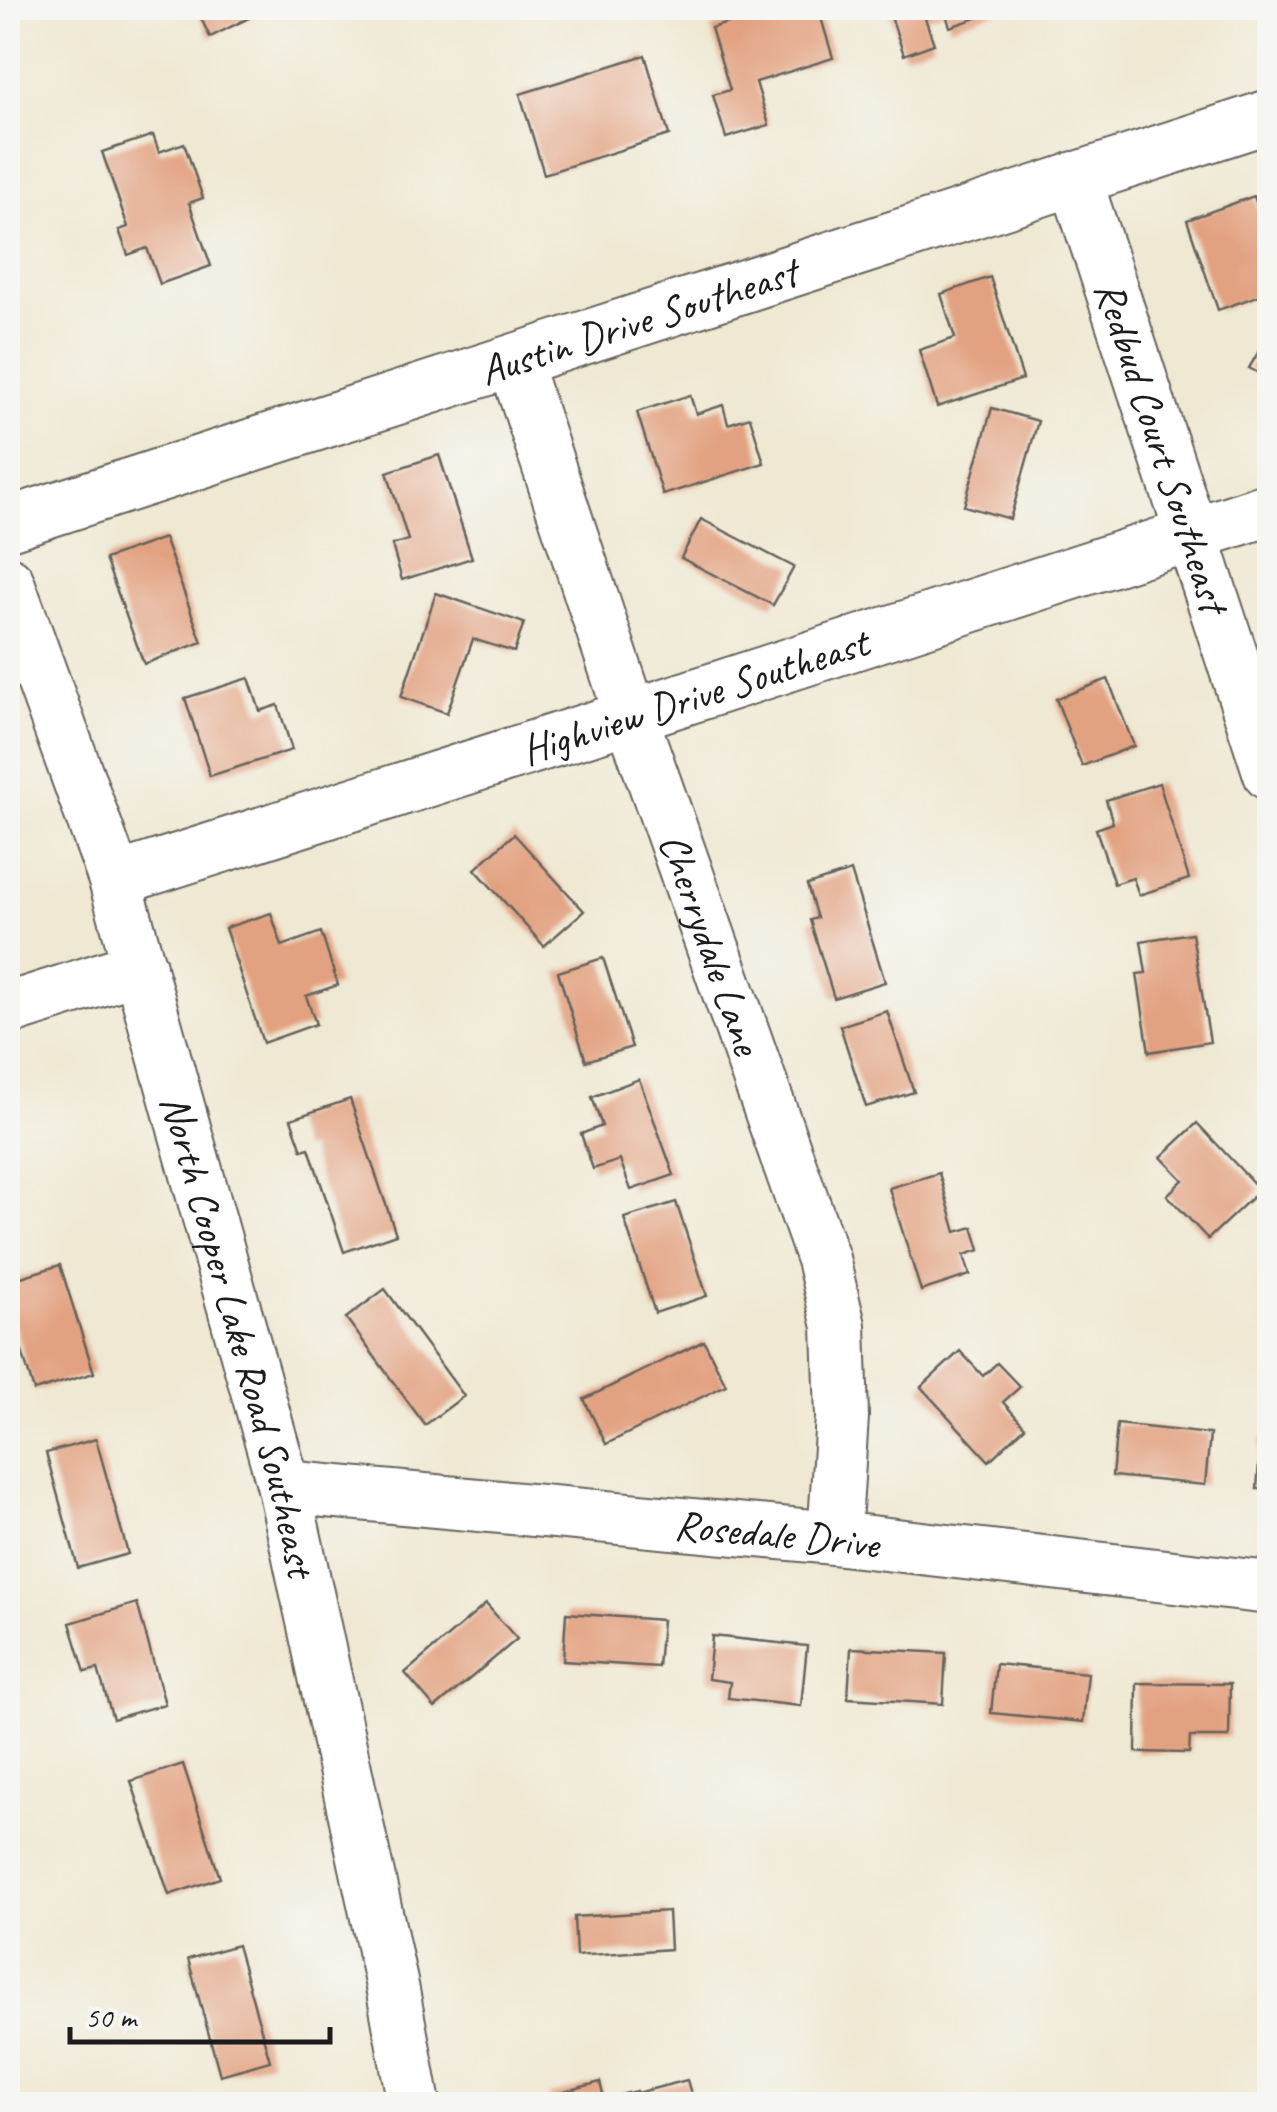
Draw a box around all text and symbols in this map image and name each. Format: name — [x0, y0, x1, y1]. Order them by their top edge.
street label: Austin Drive Southeast — [473, 244, 808, 398]
street label: Redbud Court Southeast — [1082, 274, 1242, 624]
street label: Highview Drive Southeast — [515, 615, 879, 777]
street label: Cherrydale Lane — [647, 826, 774, 1064]
street label: North Cooper Lake Road Southeast — [148, 1089, 328, 1586]
street label: Rosedale Drive — [672, 1498, 884, 1571]
scale bar — [70, 1982, 330, 2044]
text: 50 m — [85, 1998, 138, 2036]

